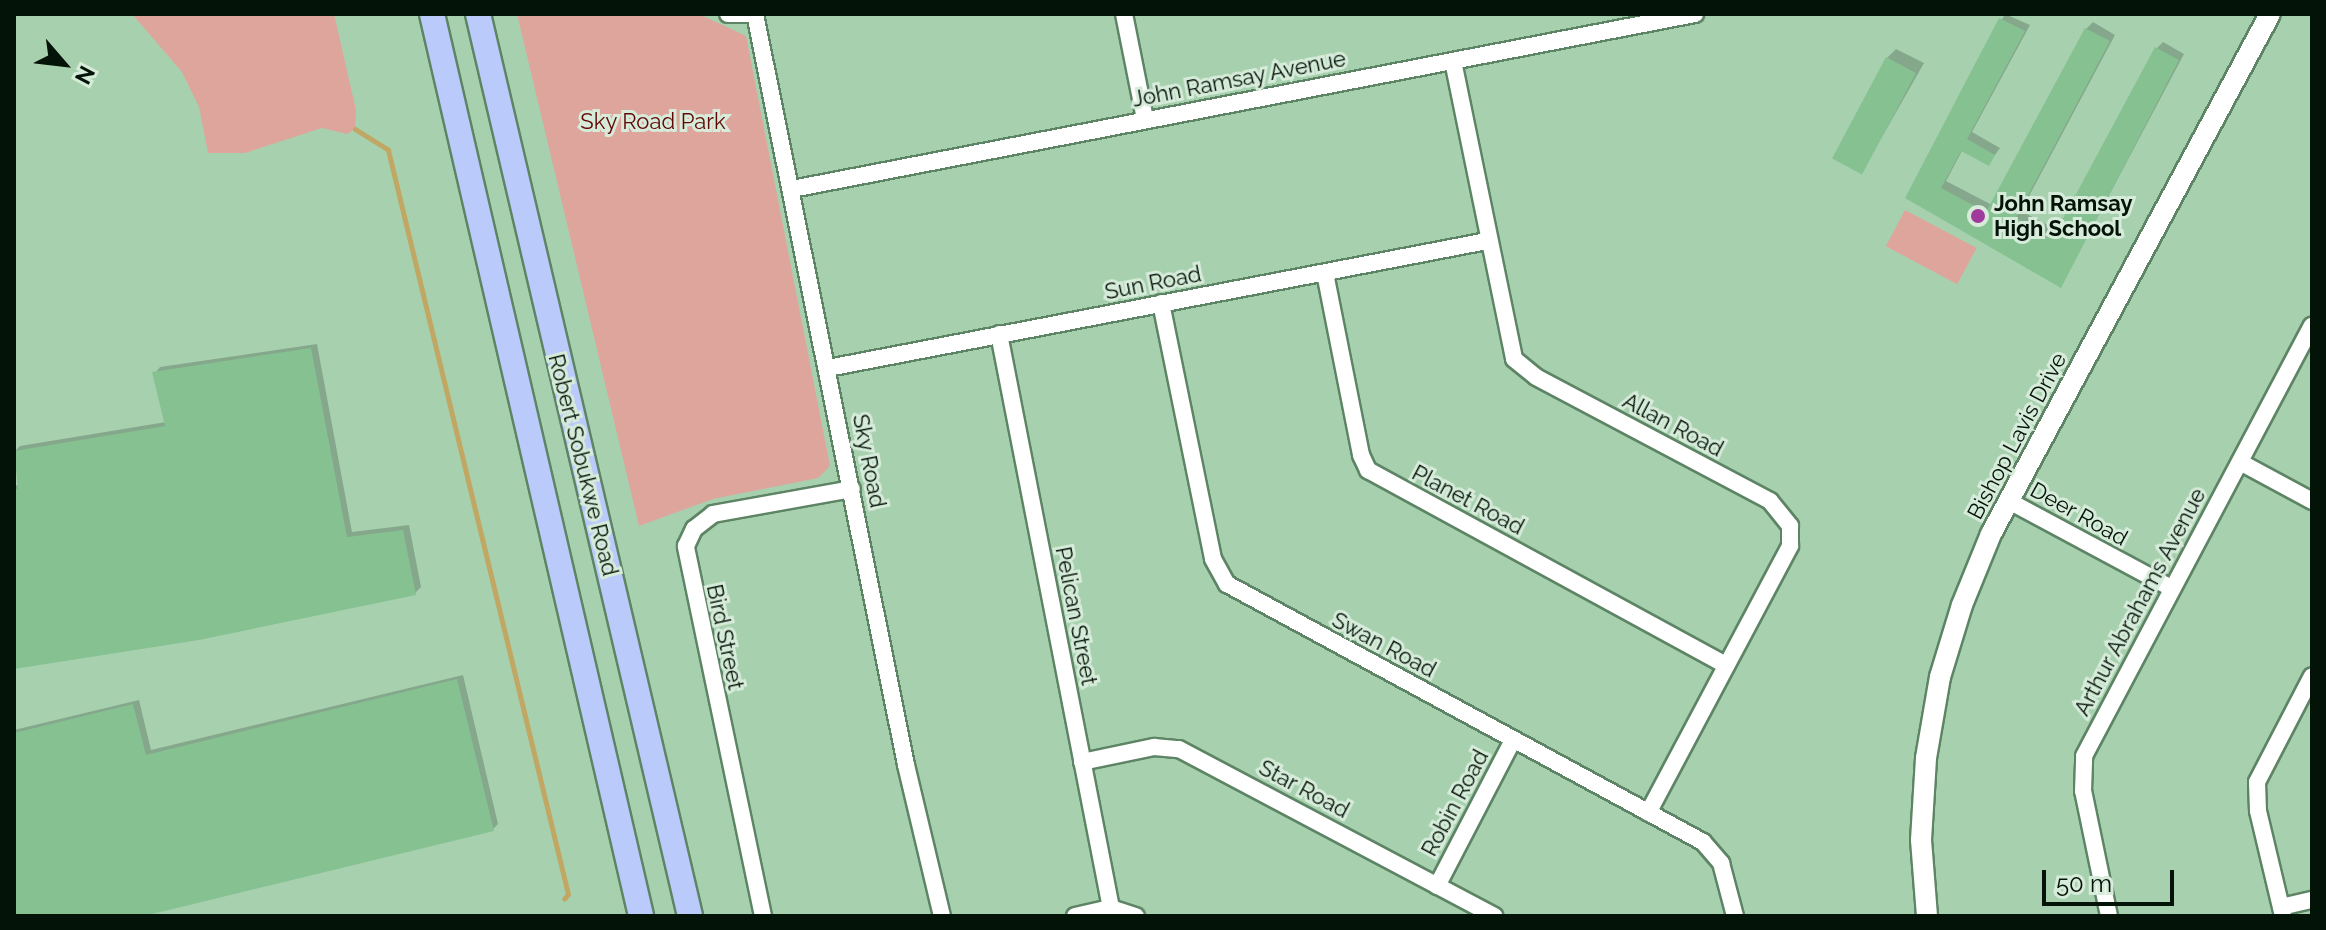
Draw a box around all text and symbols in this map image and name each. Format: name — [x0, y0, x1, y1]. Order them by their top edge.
north arrow — [24, 24, 104, 104]
street label: John Ramsay Avenue — [1129, 45, 1349, 113]
text: N — [70, 62, 101, 89]
park label: Sky Road Park — [580, 109, 726, 135]
place label: John Ramsay High School — [1994, 190, 2132, 242]
marker: John Ramsay High School — [1969, 207, 1987, 225]
street label: Sun Road — [1103, 261, 1203, 305]
street label: Bishop Lavis Drive — [1962, 348, 2072, 524]
street label: Robert Sobukwe Road — [543, 351, 623, 579]
street label: Allan Road — [1618, 388, 1728, 462]
street label: Sky Road — [847, 412, 891, 510]
street label: Planet Road — [1407, 459, 1529, 541]
street label: Deer Road — [2026, 476, 2132, 552]
street label: Arthur Abrahams Avenue — [2068, 483, 2212, 721]
street label: Pelican Street — [1050, 544, 1102, 688]
street label: Bird Street — [701, 582, 749, 692]
street label: Swan Road — [1328, 607, 1440, 683]
street label: Robin Road — [1416, 745, 1494, 861]
street label: Star Road — [1254, 754, 1354, 824]
scale bar — [2046, 854, 2178, 904]
text: 50 m — [2056, 869, 2112, 898]

